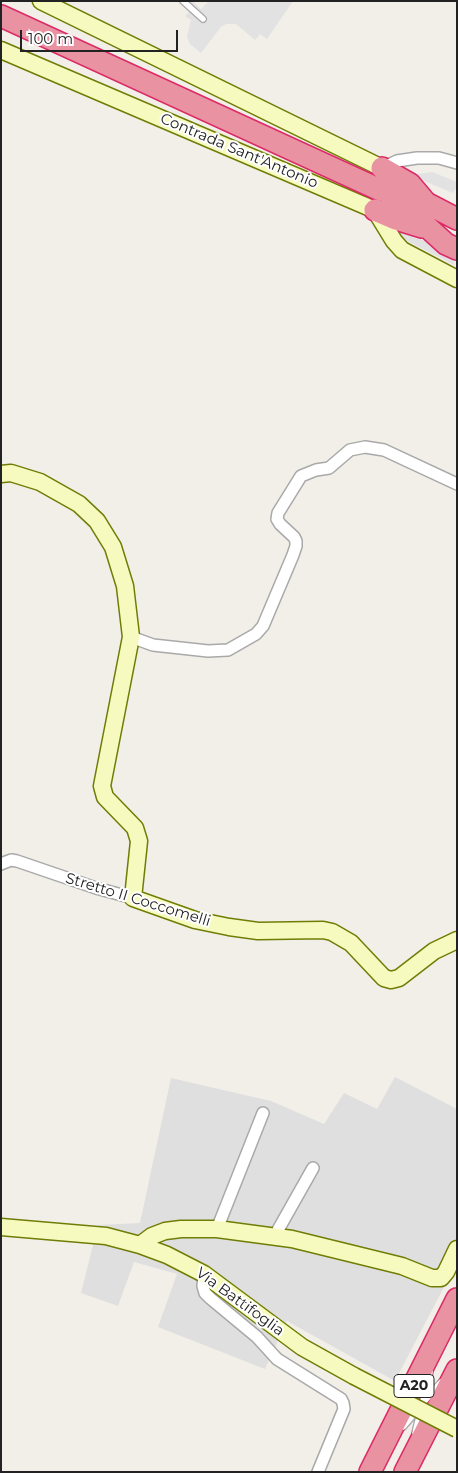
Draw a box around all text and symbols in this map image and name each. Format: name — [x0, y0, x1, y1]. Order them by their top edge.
scale bar — [22, 20, 180, 52]
text: 100 m — [28, 29, 73, 48]
street label: Contrada Sant'Antonio — [157, 110, 321, 192]
street label: Stretto II Coccomelli — [63, 869, 213, 931]
street label: Via Battifoglia — [192, 1264, 288, 1340]
road number: A20 — [394, 1374, 434, 1398]

